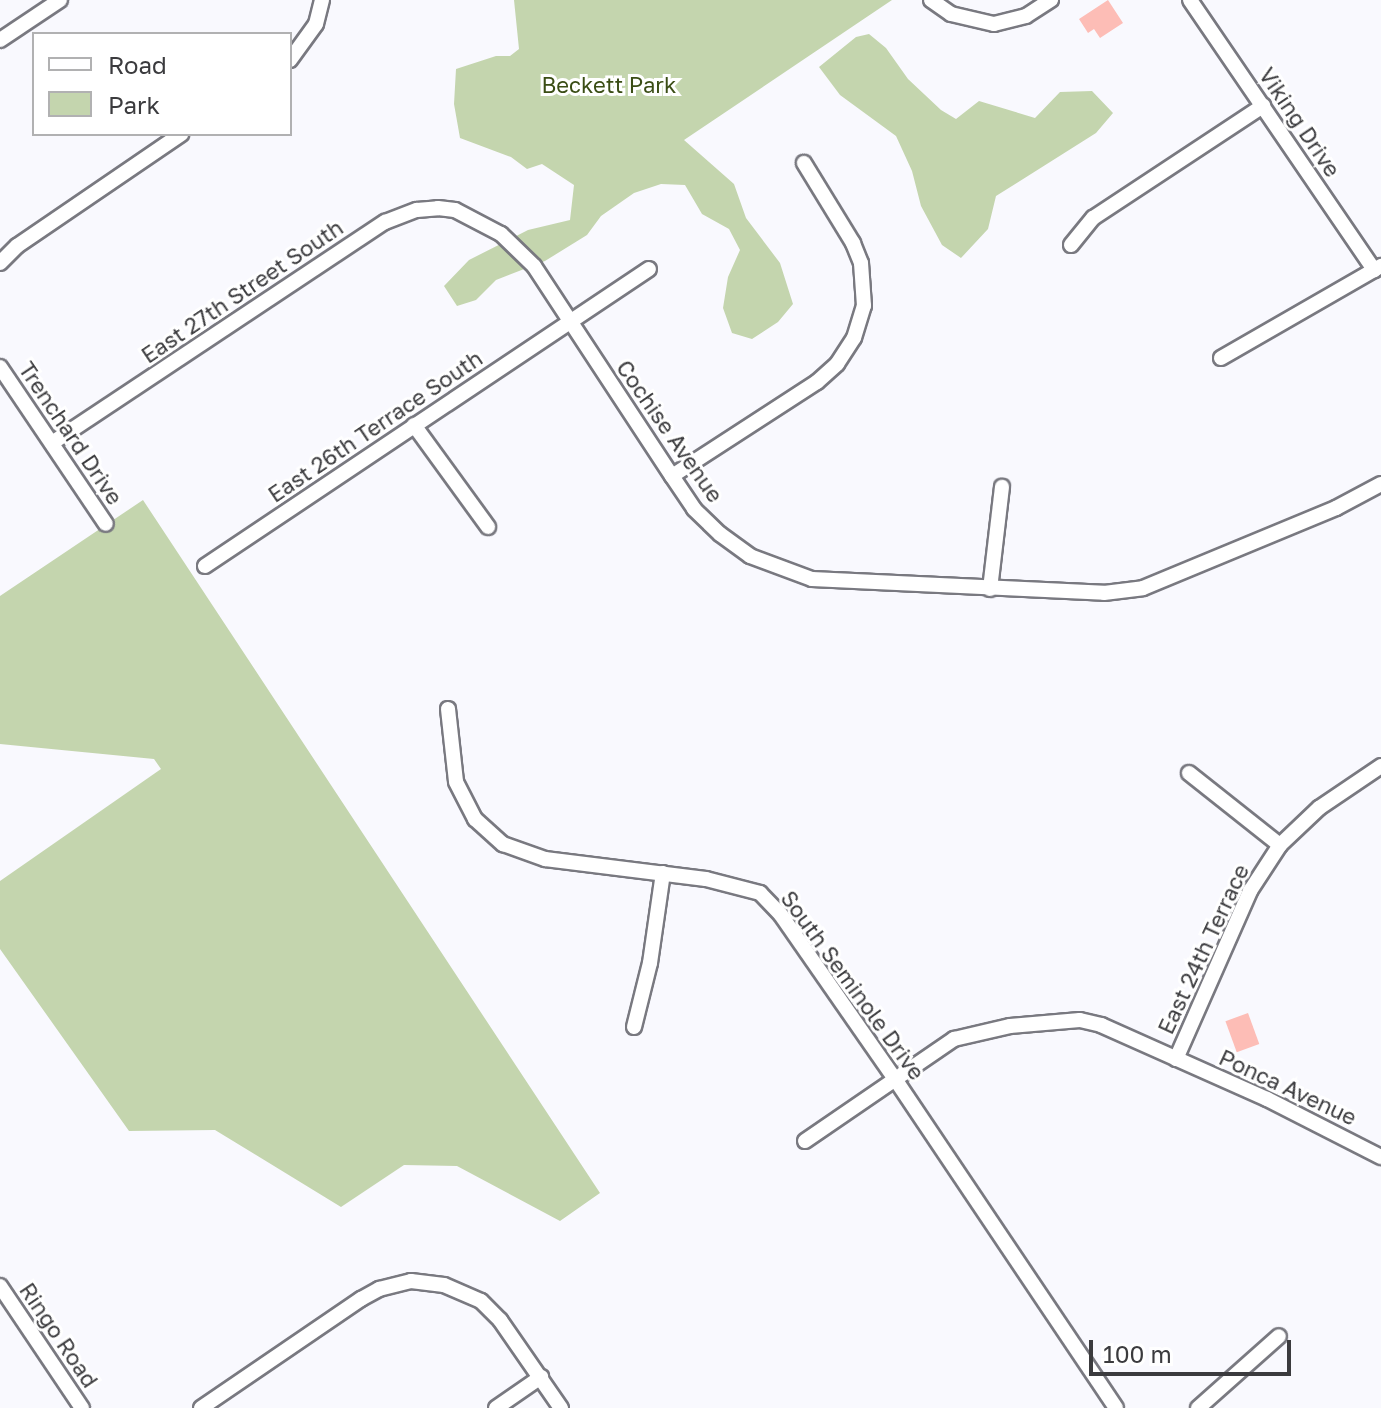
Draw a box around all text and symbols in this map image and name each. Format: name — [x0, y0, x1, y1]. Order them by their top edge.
legend — [32, 32, 292, 136]
text: Road — [108, 50, 167, 79]
street label: Viking Drive — [1254, 62, 1346, 182]
park label: Beckett Park — [542, 72, 676, 98]
text: Park — [108, 90, 160, 119]
street label: East 27th Street South — [136, 214, 348, 368]
street label: East 26th Terrace South — [263, 344, 487, 508]
street label: Cochise Avenue — [611, 355, 729, 507]
street label: Trenchard Drive — [14, 357, 128, 509]
street label: East 24th Terrace — [1152, 860, 1254, 1038]
street label: South Seminole Drive — [776, 885, 930, 1085]
street label: Ponca Avenue — [1215, 1044, 1361, 1130]
street label: Ringo Road — [14, 1278, 104, 1392]
scale bar — [1093, 1324, 1295, 1374]
text: 100 m — [1103, 1339, 1172, 1368]

